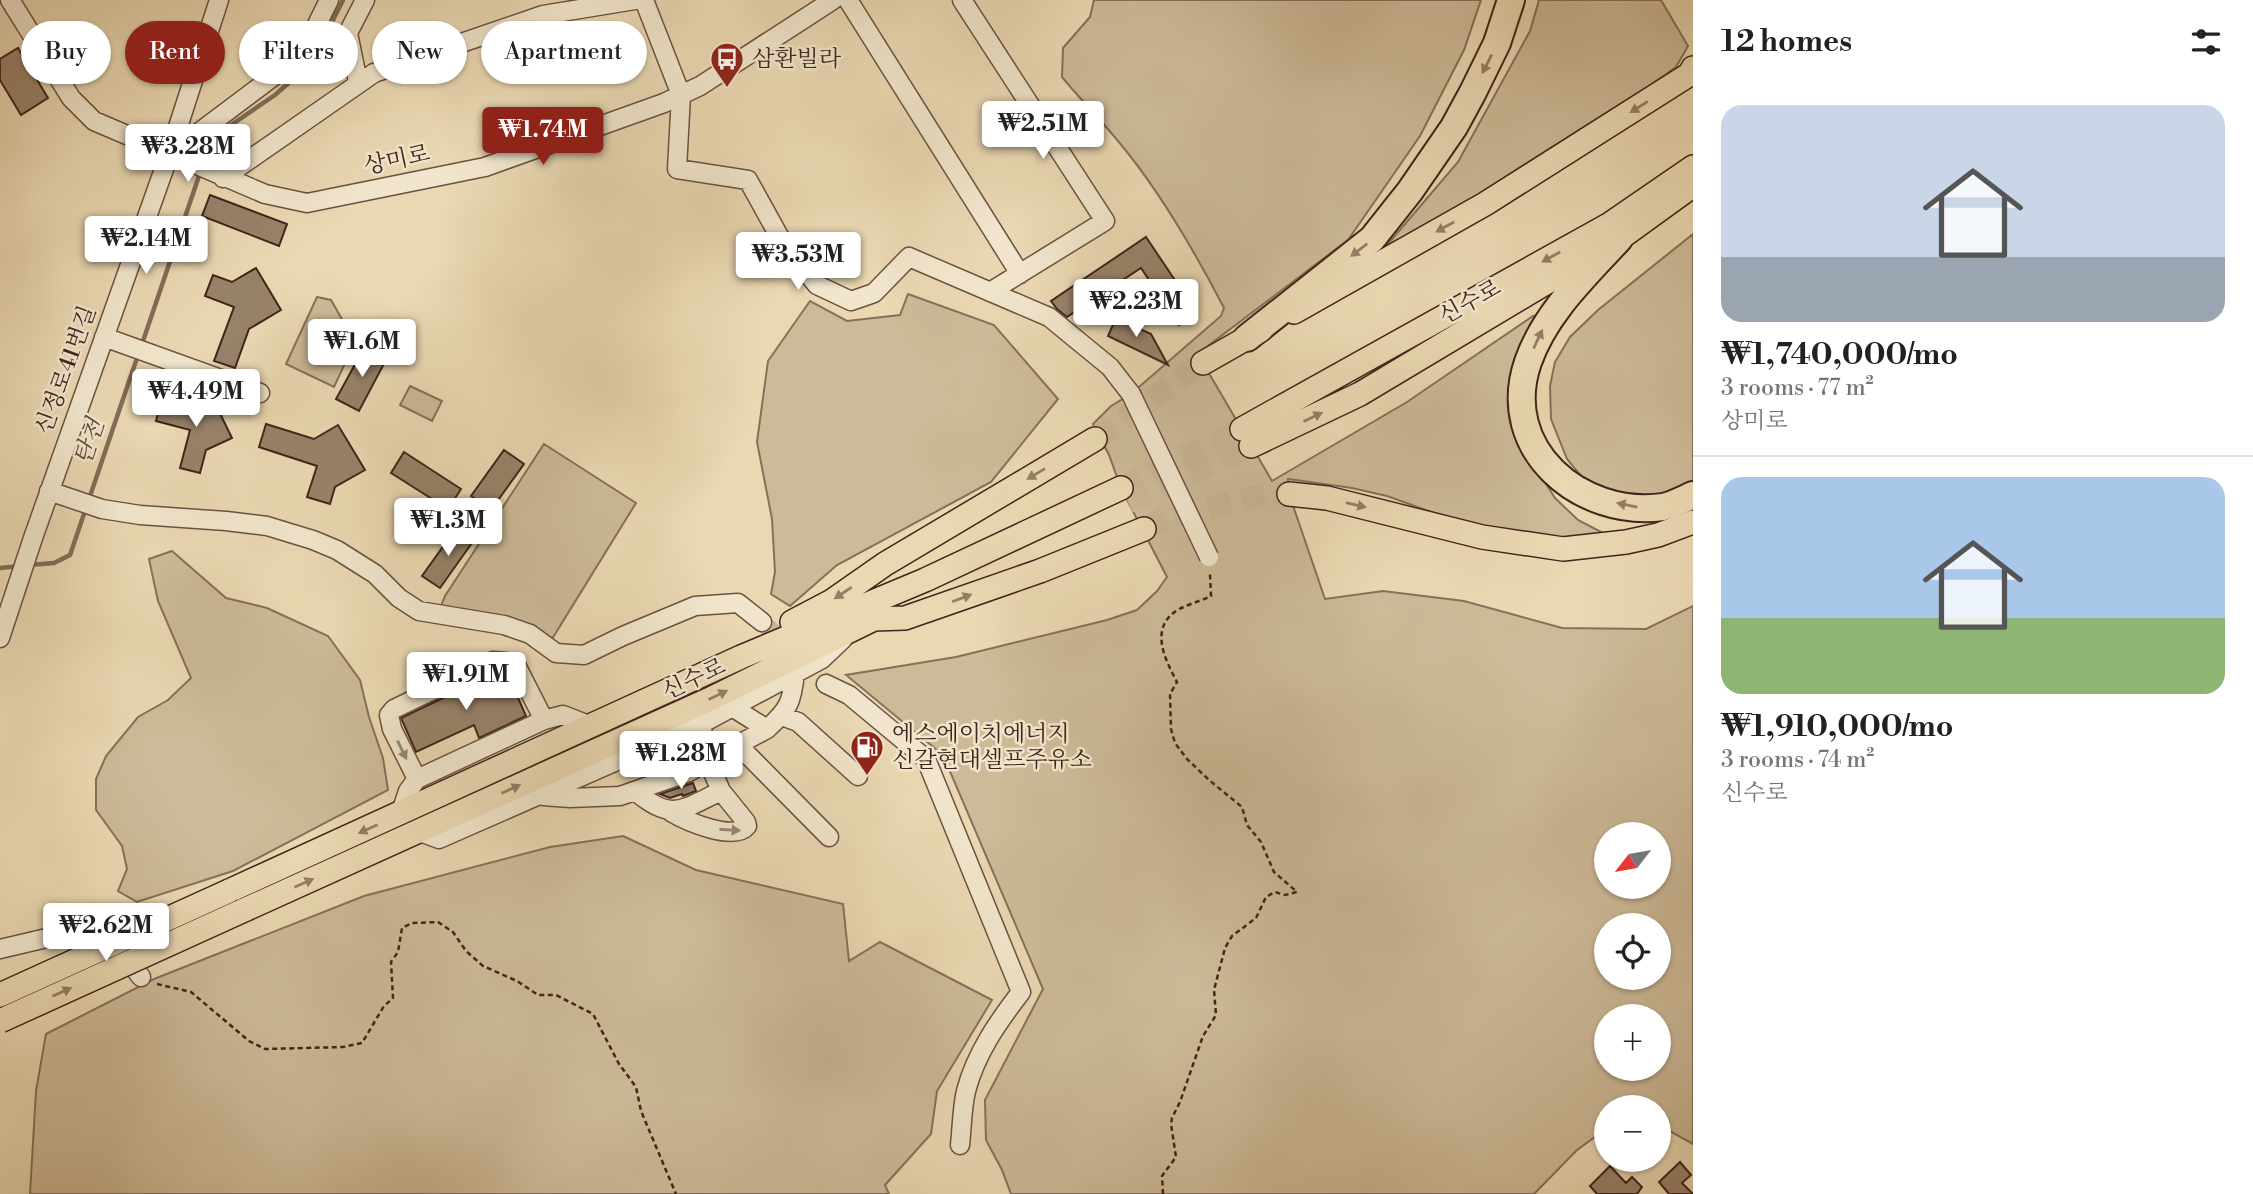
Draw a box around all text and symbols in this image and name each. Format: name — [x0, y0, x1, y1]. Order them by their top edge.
chip: Buy — [21, 21, 111, 84]
chip: Rent — [125, 21, 225, 84]
chip: Filters — [239, 21, 358, 84]
chip: New — [372, 21, 467, 84]
chip: Apartment — [481, 21, 647, 84]
text: 12 homes — [1721, 23, 1852, 61]
icon: filters — [2187, 23, 2225, 61]
bus stop icon: 삼환빌라 — [708, 40, 746, 89]
place label: 삼환빌라 — [752, 45, 842, 73]
one-way arrow — [1481, 54, 1492, 74]
one-way arrow — [1629, 100, 1648, 113]
pin: ₩2.51M — [986, 102, 1100, 161]
pin: ₩1.74M — [486, 108, 600, 167]
text: ₩2.51M — [998, 110, 1088, 138]
text: ₩1.74M — [498, 116, 588, 144]
pin: ₩3.28M — [131, 124, 245, 184]
text: ₩3.28M — [141, 133, 235, 161]
street label: 상미로 — [361, 139, 433, 181]
icon: home — [1910, 150, 2036, 276]
pin: ₩2.14M — [89, 216, 203, 276]
one-way arrow — [1436, 221, 1455, 233]
text: ₩2.14M — [101, 225, 191, 253]
pin: ₩3.53M — [741, 232, 855, 292]
text: ₩3.53M — [752, 241, 844, 269]
one-way arrow — [1350, 242, 1367, 257]
one-way arrow — [1541, 251, 1561, 263]
street label: 신수로 — [1434, 274, 1506, 330]
pin: ₩2.23M — [1079, 280, 1193, 339]
text: ₩2.23M — [1089, 288, 1183, 316]
street label: 신정로41번길 — [30, 302, 102, 438]
pin: ₩1.6M — [313, 320, 411, 379]
text: ₩1.6M — [324, 328, 400, 356]
one-way arrow — [1532, 329, 1544, 349]
text: ₩1,740,000/mo — [1721, 336, 1958, 374]
pin: ₩4.49M — [139, 370, 253, 429]
text: 3 rooms · 77 m² — [1721, 374, 1874, 402]
text: ₩4.49M — [148, 378, 244, 406]
text: 상미로 — [1721, 407, 1788, 435]
one-way arrow — [1303, 411, 1323, 422]
water label: 탄천 — [68, 413, 112, 469]
one-way arrow — [1027, 467, 1046, 480]
pin: ₩1.3M — [399, 498, 497, 558]
one-way arrow — [1345, 500, 1367, 511]
one-way arrow — [1616, 500, 1638, 511]
text: ₩1.3M — [410, 507, 486, 535]
icon: home — [1910, 522, 2036, 648]
one-way arrow — [834, 586, 852, 600]
one-way arrow — [952, 592, 973, 603]
pin: ₩1.91M — [409, 652, 523, 712]
street label: 신수로 — [658, 652, 730, 706]
text: ₩1.91M — [423, 661, 509, 689]
one-way arrow — [708, 689, 728, 700]
text: ₩1,910,000/mo — [1721, 708, 1953, 746]
place label: 에스에이치에너지 신갈현대셀프주유소 — [892, 720, 1092, 774]
fuel station icon: 에스에이치에너지 신갈현대셀프주유소 — [848, 728, 886, 777]
pin: ₩1.28M — [624, 732, 738, 791]
one-way arrow — [397, 740, 408, 760]
text: ₩1.28M — [636, 740, 726, 768]
text: 3 rooms · 74 m² — [1721, 746, 1874, 774]
text: 신수로 — [1721, 779, 1788, 807]
one-way arrow — [501, 783, 521, 795]
north arrow — [1594, 822, 1671, 900]
map controls — [1594, 822, 1671, 1172]
one-way arrow — [357, 824, 378, 835]
one-way arrow — [719, 825, 741, 836]
one-way arrow — [294, 877, 314, 888]
pin: ₩2.62M — [49, 904, 163, 963]
text: ₩2.62M — [59, 912, 153, 940]
button: locate — [1594, 913, 1671, 990]
one-way arrow — [52, 986, 72, 998]
button: + — [1594, 1004, 1671, 1081]
button: − — [1594, 1095, 1671, 1172]

